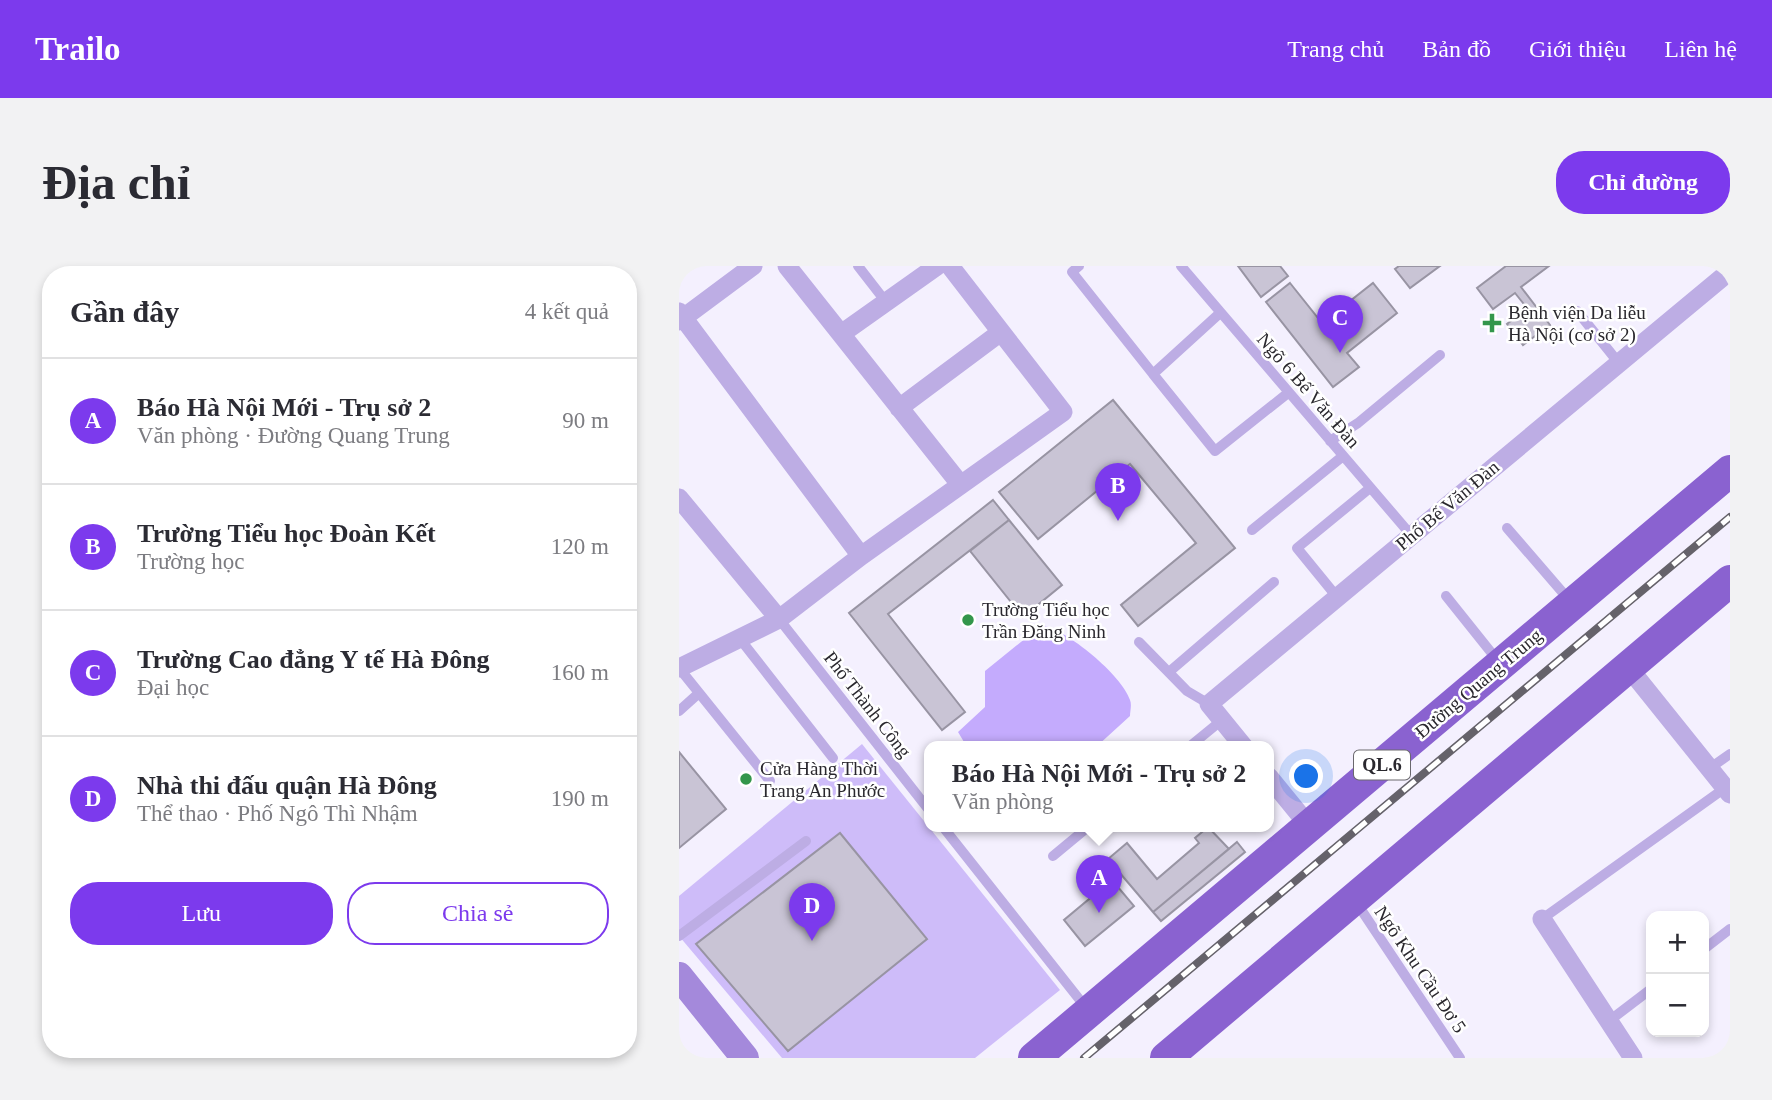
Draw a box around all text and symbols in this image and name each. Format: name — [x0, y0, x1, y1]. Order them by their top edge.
text: Trailo — [35, 31, 121, 67]
text: Trang chủ — [1287, 36, 1384, 62]
text: Bản đồ — [1422, 36, 1491, 62]
text: Giới thiệu — [1529, 36, 1626, 62]
text: Liên hệ — [1664, 36, 1737, 62]
button: Chỉ đường — [1556, 151, 1730, 214]
text: Địa chỉ — [42, 155, 190, 210]
text: Gần đây — [70, 295, 179, 328]
pin: C — [1317, 295, 1363, 353]
text: 4 kết quả — [525, 299, 609, 324]
place label: Bệnh viện Da liễu Hà Nội (cơ sở 2) — [1508, 302, 1646, 346]
marker: Bệnh viện Da liễu Hà Nội (cơ sở 2) — [1482, 313, 1502, 333]
street label: Ngõ 6 Bế Văn Đàn — [1253, 329, 1365, 452]
text: Báo Hà Nội Mới - Trụ sở 2 — [137, 393, 431, 422]
text: A — [85, 408, 101, 433]
text: 90 m — [562, 408, 609, 433]
text: Văn phòng · Đường Quang Trung — [137, 423, 450, 448]
street label: Phố Bế Văn Đàn — [1392, 456, 1503, 555]
pin: B — [1095, 463, 1141, 521]
text: Trường Tiểu học Đoàn Kết — [137, 519, 436, 548]
text: B — [85, 534, 101, 559]
text: 120 m — [551, 534, 609, 559]
text: Trường học — [137, 549, 245, 574]
place label: Trường Tiểu học Trần Đăng Ninh — [982, 599, 1109, 642]
marker: Trường Tiểu học Trần Đăng Ninh — [960, 612, 976, 628]
street label: Đường Quang Trung — [1411, 624, 1546, 742]
text: Trường Cao đẳng Y tế Hà Đông — [137, 645, 490, 674]
street label: Phố Thành Công — [820, 647, 916, 762]
text: C — [85, 660, 101, 685]
text: 160 m — [551, 660, 609, 685]
text: Đại học — [137, 675, 209, 700]
popup — [924, 741, 1274, 832]
road number: QL.6 — [1354, 751, 1410, 780]
place label: Cửa Hàng Thời Trang An Phước — [760, 758, 885, 801]
text: Báo Hà Nội Mới - Trụ sở 2 — [952, 759, 1246, 788]
your location — [1289, 759, 1323, 793]
text: Nhà thi đấu quận Hà Đông — [137, 771, 437, 800]
marker: Cửa Hàng Thời Trang An Phước — [738, 771, 754, 787]
text: D — [85, 786, 101, 811]
text: 190 m — [551, 786, 609, 811]
text: Văn phòng — [952, 789, 1053, 814]
text: Thể thao · Phố Ngô Thì Nhậm — [137, 801, 418, 826]
pin: A — [1076, 855, 1122, 913]
button: Lưu — [70, 882, 333, 945]
button: Chia sẻ — [347, 882, 609, 945]
pin: D — [789, 883, 835, 941]
street label: Ngõ Khu Cầu Đơ 5 — [1370, 902, 1471, 1037]
map controls — [1646, 911, 1709, 1037]
button: + — [1646, 911, 1709, 974]
button: − — [1646, 974, 1709, 1037]

